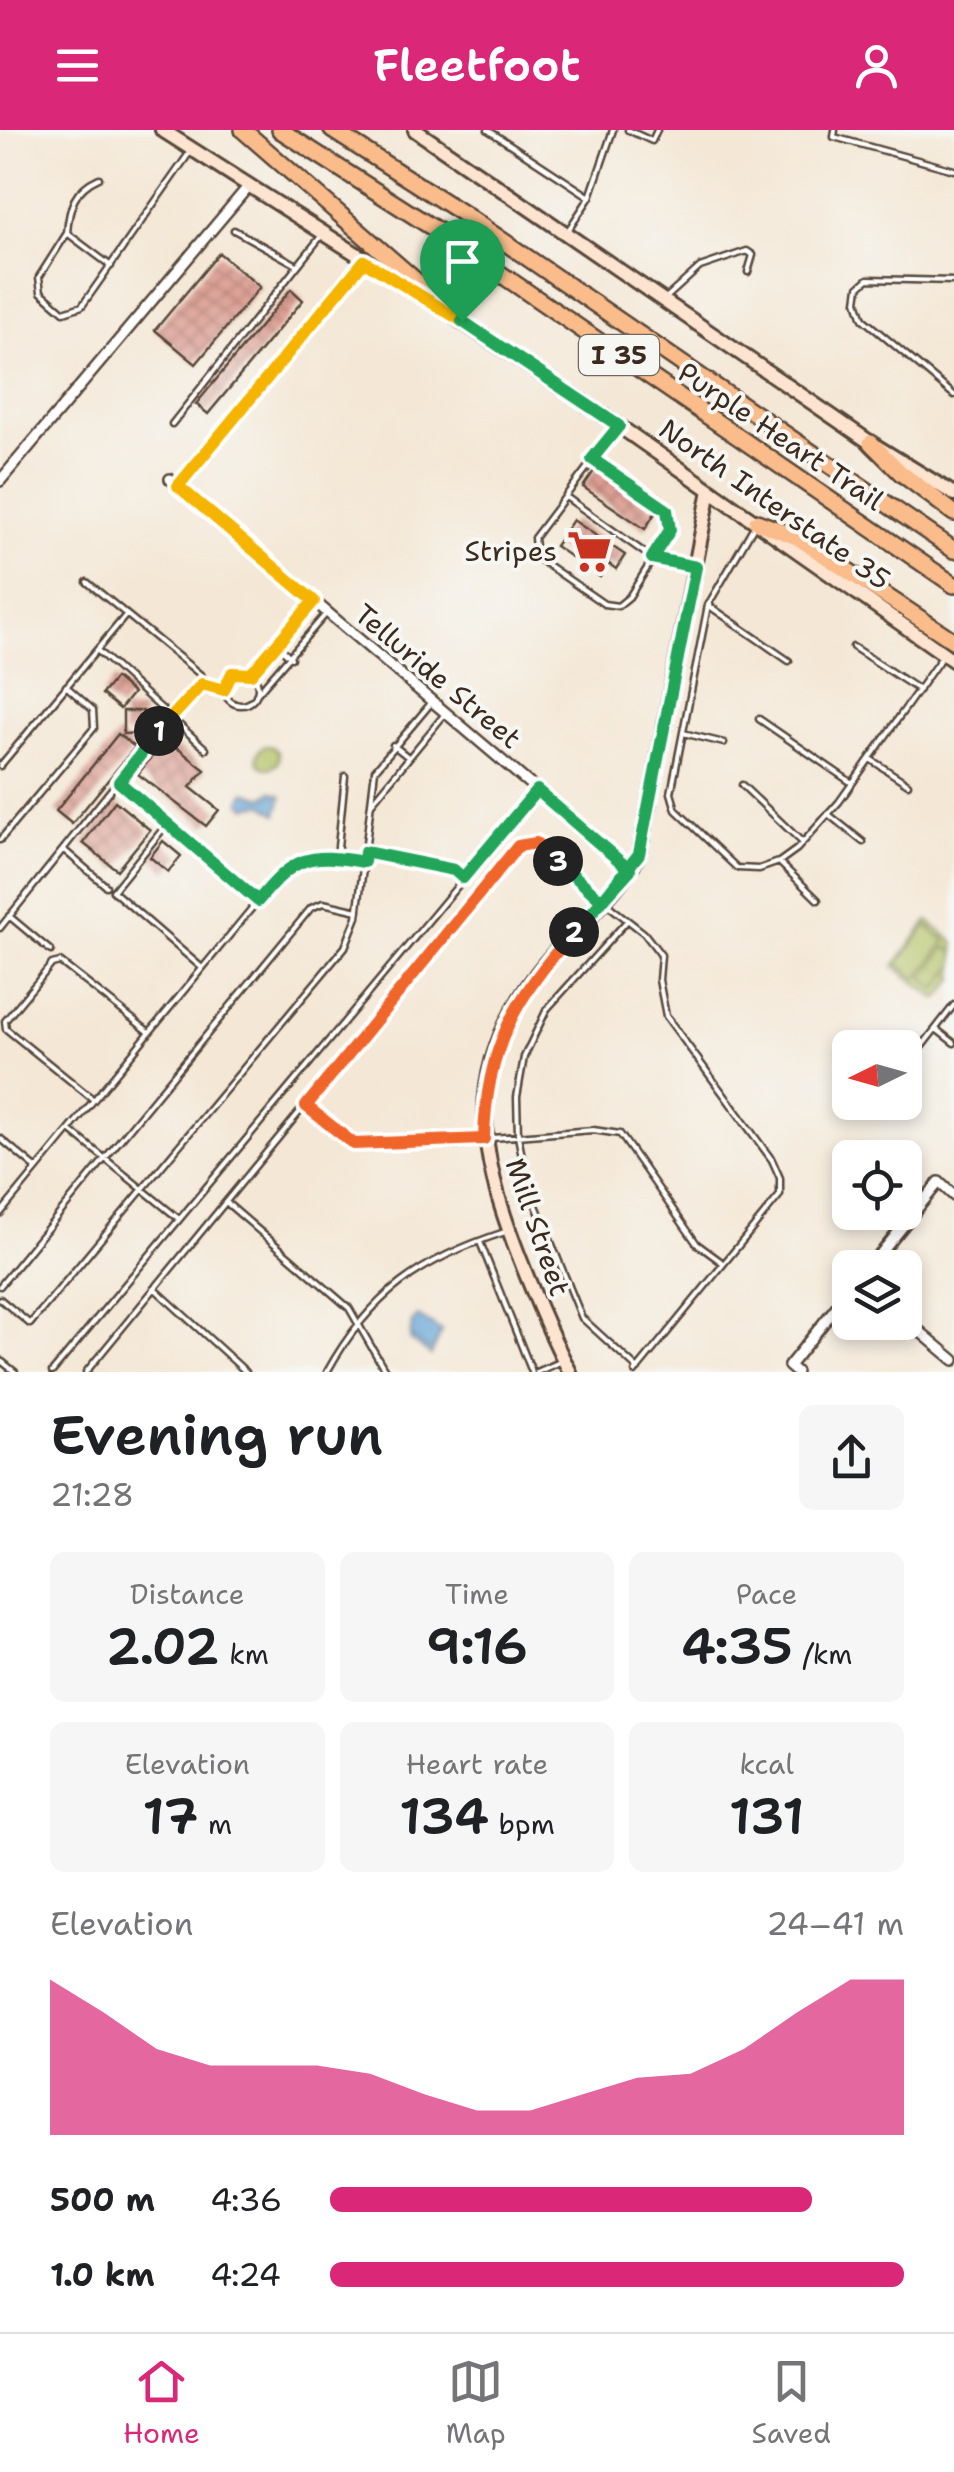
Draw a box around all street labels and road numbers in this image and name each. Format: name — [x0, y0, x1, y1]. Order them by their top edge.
road number: I 35 — [579, 335, 659, 375]
street label: Purple Heart Trail — [671, 353, 892, 519]
street label: North Interstate 35 — [652, 410, 898, 598]
street label: Telluride Street — [347, 595, 529, 757]
street label: Mill Street — [497, 1153, 579, 1301]

